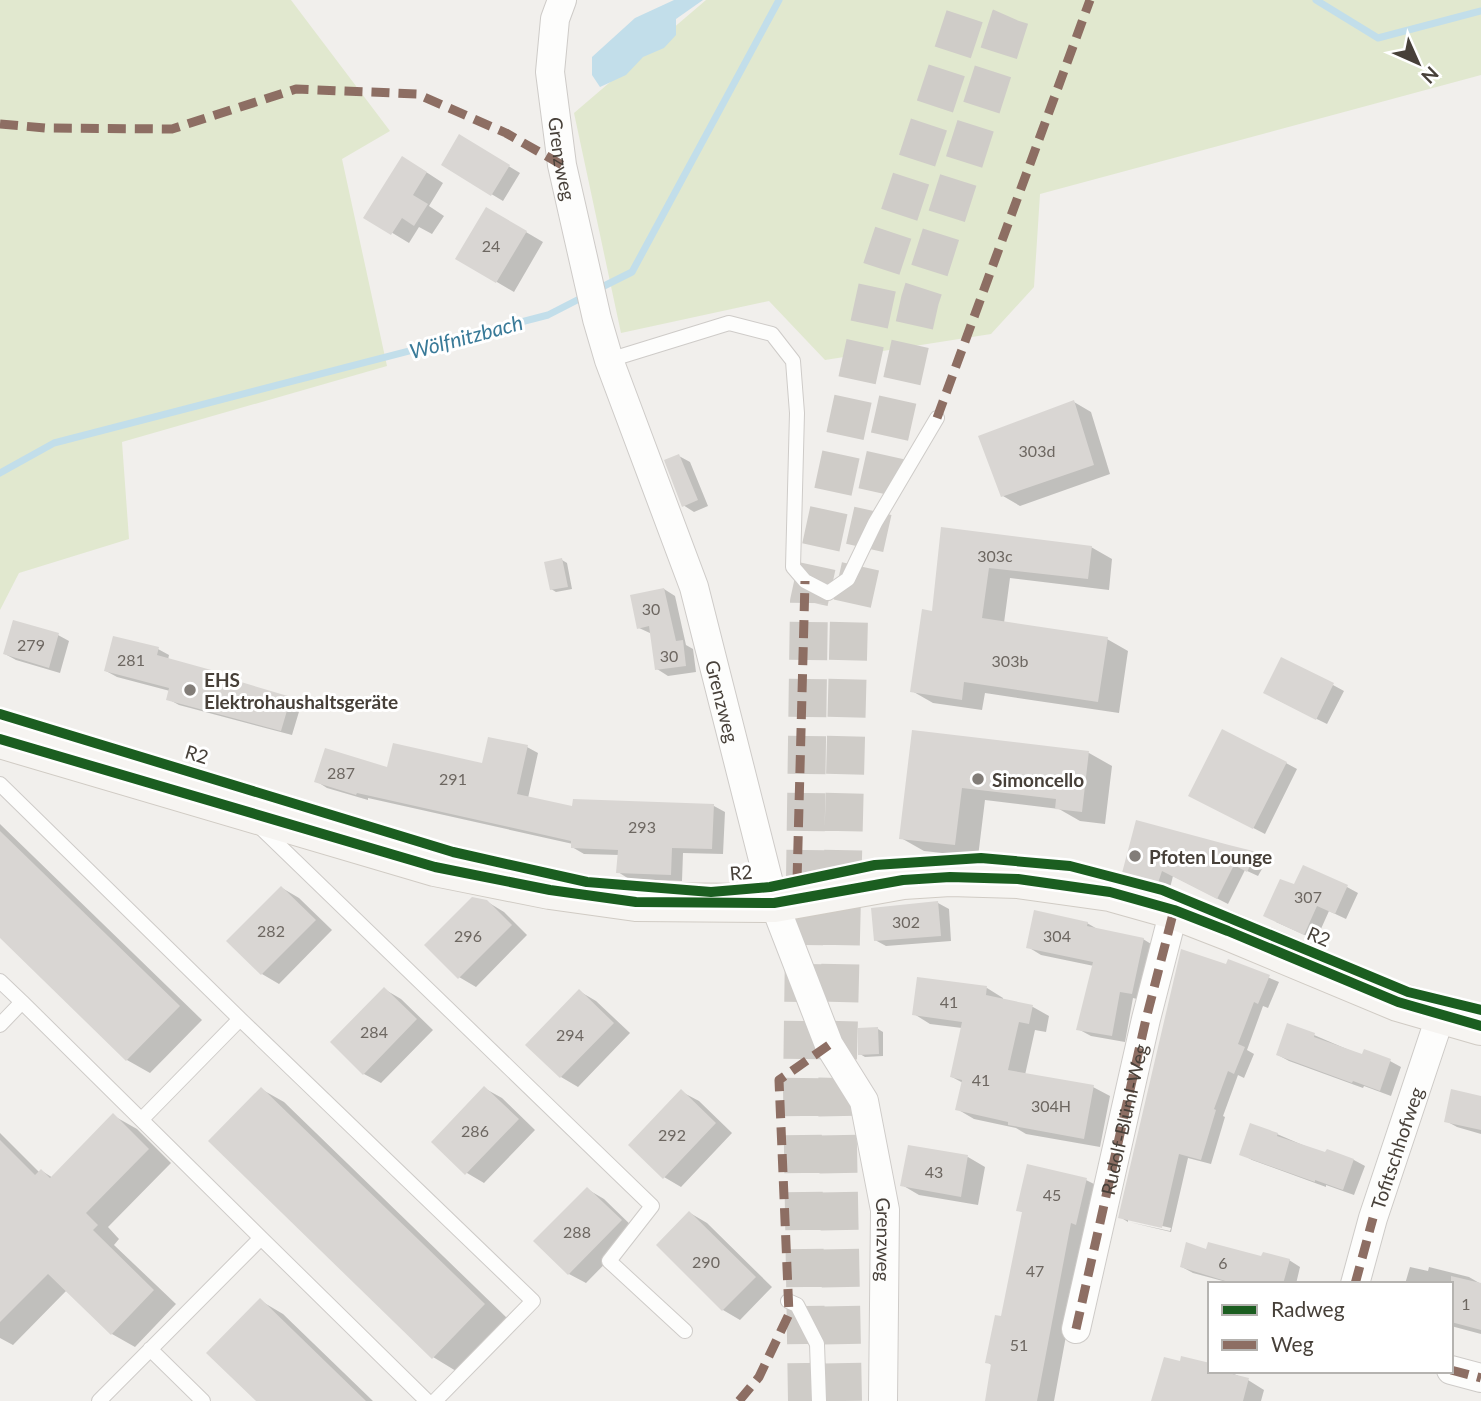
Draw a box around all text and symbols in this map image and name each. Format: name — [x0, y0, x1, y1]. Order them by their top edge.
north arrow — [1383, 28, 1453, 98]
text: N — [1417, 62, 1444, 89]
street label: Grenzweg — [544, 116, 581, 203]
house number: 24 — [482, 236, 500, 255]
water label: Wölfnitzbach — [407, 309, 525, 363]
house number: 303d — [1019, 441, 1055, 460]
house number: 303c — [977, 546, 1013, 565]
house number: 30 — [642, 599, 660, 618]
house number: 279 — [17, 635, 45, 654]
house number: 30 — [660, 646, 678, 665]
house number: 281 — [117, 650, 145, 669]
house number: 303b — [992, 651, 1028, 670]
street label: Grenzweg — [701, 657, 744, 745]
place label: EHS Elektrohaushaltsgeräte — [204, 668, 398, 713]
marker: EHS Elektrohaushaltsgeräte — [182, 682, 198, 698]
street label: R2 — [183, 740, 211, 768]
house number: 287 — [327, 763, 355, 782]
place label: Simoncello — [992, 768, 1084, 791]
house number: 291 — [439, 769, 467, 788]
marker: Simoncello — [970, 771, 986, 787]
house number: 293 — [628, 817, 656, 836]
place label: Pfoten Lounge — [1149, 845, 1272, 868]
marker: Pfoten Lounge — [1127, 848, 1143, 864]
street label: R2 — [729, 860, 753, 884]
house number: 307 — [1294, 887, 1322, 906]
house number: 302 — [892, 912, 920, 931]
house number: 282 — [257, 921, 285, 940]
street label: R2 — [1304, 921, 1334, 951]
house number: 296 — [454, 926, 482, 945]
house number: 304 — [1043, 926, 1071, 945]
house number: 41 — [940, 992, 958, 1011]
house number: 284 — [360, 1022, 388, 1041]
house number: 294 — [556, 1025, 584, 1044]
street label: Rudolf-Blüml-Weg — [1095, 1042, 1152, 1197]
house number: 41 — [972, 1070, 990, 1089]
street label: Tofitschhofweg — [1365, 1084, 1427, 1212]
house number: 304H — [1031, 1096, 1071, 1115]
house number: 286 — [461, 1121, 489, 1140]
house number: 292 — [658, 1125, 686, 1144]
house number: 43 — [925, 1162, 943, 1181]
house number: 45 — [1043, 1185, 1061, 1204]
street label: Grenzweg — [871, 1195, 896, 1282]
house number: 288 — [563, 1222, 591, 1241]
house number: 290 — [692, 1252, 720, 1271]
house number: 6 — [1218, 1253, 1228, 1272]
house number: 47 — [1026, 1261, 1044, 1280]
legend — [1208, 1282, 1453, 1373]
house number: 1 — [1461, 1294, 1471, 1313]
text: Radweg — [1271, 1296, 1345, 1321]
text: Weg — [1271, 1331, 1314, 1356]
house number: 51 — [1010, 1335, 1028, 1354]

